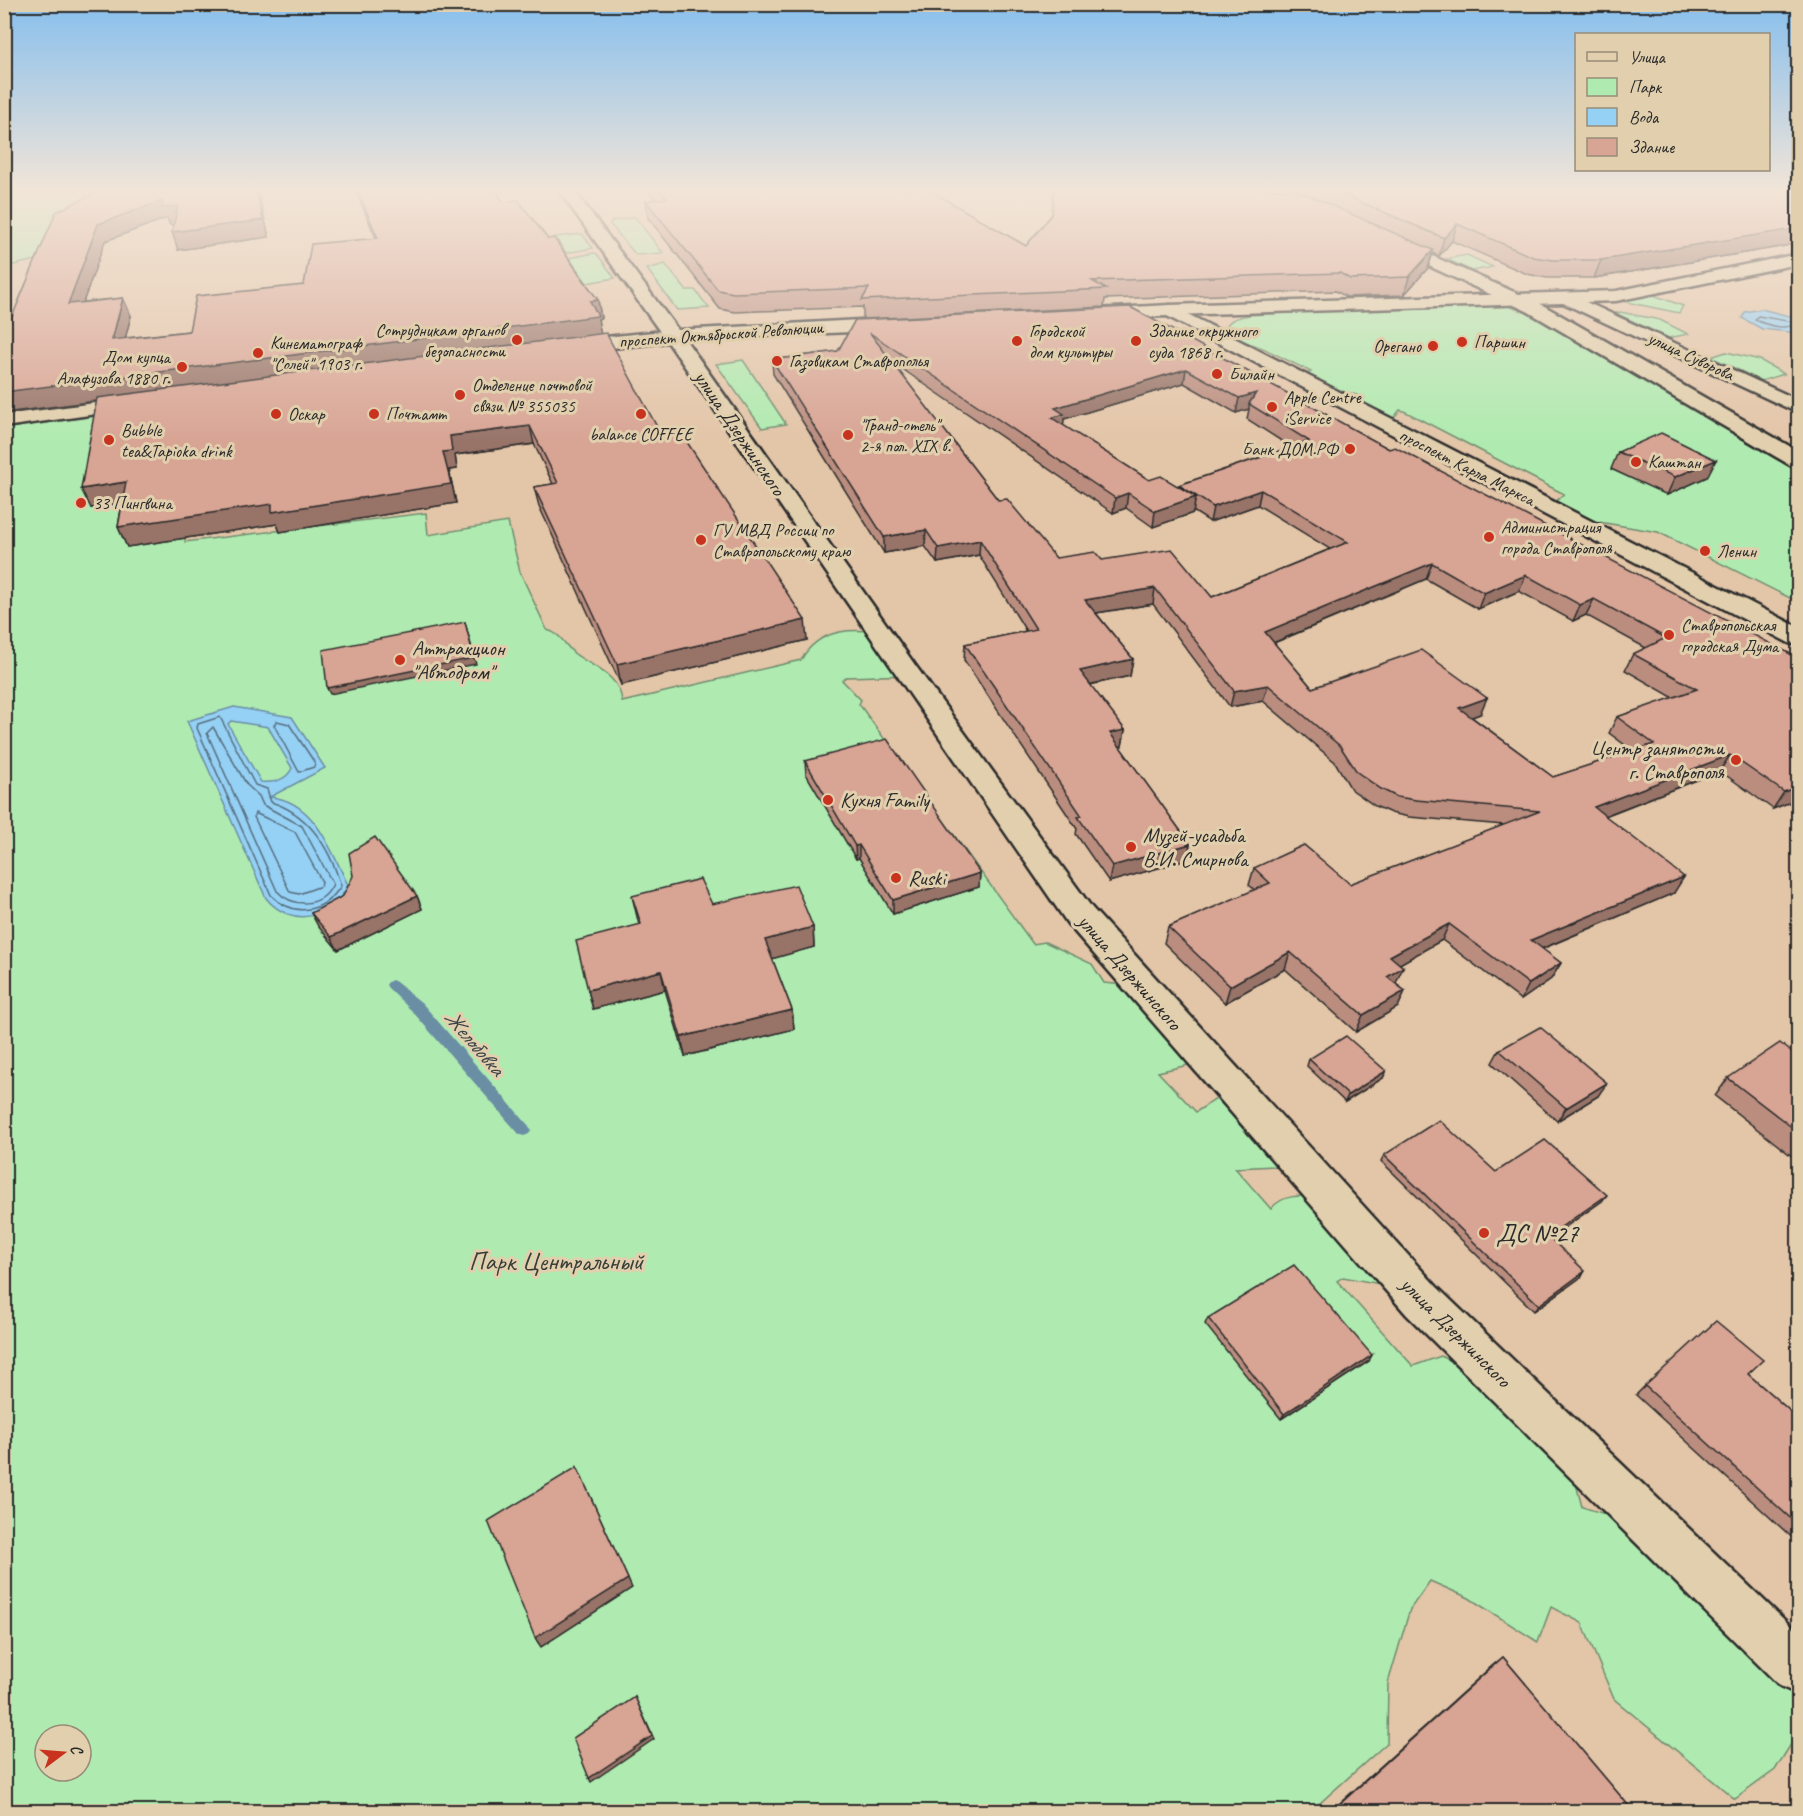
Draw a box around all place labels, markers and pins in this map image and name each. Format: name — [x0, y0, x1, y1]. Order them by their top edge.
place label: Сотрудникам органов безопасности — [376, 319, 510, 363]
place label: Городской дом культуры — [1029, 320, 1113, 363]
place label: Здание окружного суда 1868 г. — [1148, 320, 1259, 363]
place label: Паршин — [1474, 331, 1526, 353]
place label: Кинематограф "Солей" 1903 г. — [270, 332, 363, 375]
marker: Сотрудникам органов безопасности — [510, 333, 524, 347]
marker: Городской дом культуры — [1010, 334, 1024, 348]
marker: Здание окружного суда 1868 г. — [1129, 334, 1143, 348]
place label: Орегано — [1373, 335, 1423, 357]
marker: Паршин — [1455, 335, 1469, 349]
marker: Орегано — [1426, 339, 1440, 353]
place label: Дом купца Алафузова 1880 г. — [57, 346, 172, 389]
marker: Кинематограф "Солей" 1903 г. — [251, 346, 265, 360]
place label: Газовикам Ставрополья — [789, 350, 929, 373]
marker: Газовикам Ставрополья — [770, 354, 784, 368]
marker: Дом купца Алафузова 1880 г. — [175, 360, 189, 374]
place label: Билайн — [1229, 363, 1275, 385]
marker: Билайн — [1210, 367, 1224, 381]
place label: Отделение почтовой связи № 355035 — [472, 374, 593, 417]
place label: Apple Centre iService — [1284, 386, 1362, 429]
marker: Отделение почтовой связи № 355035 — [453, 388, 467, 402]
marker: Apple Centre iService — [1265, 400, 1279, 414]
place label: Оскар — [288, 403, 326, 425]
place label: Почтамт — [386, 403, 448, 425]
marker: Оскар — [269, 407, 283, 421]
marker: Почтамт — [367, 407, 381, 421]
marker: balance COFFEE — [634, 407, 648, 421]
place label: "Гранд-отель" 2-я пол. XIX в. — [860, 414, 952, 457]
place label: Bubble tea&Tapioka drink — [121, 419, 233, 462]
place label: balance COFFEE — [590, 423, 695, 445]
marker: "Гранд-отель" 2-я пол. XIX в. — [841, 428, 855, 442]
marker: Bubble tea&Tapioka drink — [102, 433, 116, 447]
place label: Банк ДОМ.РФ — [1242, 438, 1340, 460]
marker: Банк ДОМ.РФ — [1343, 442, 1357, 456]
place label: Каштан — [1648, 451, 1702, 473]
marker: Каштан — [1629, 455, 1643, 469]
place label: 33 Пингвина — [93, 492, 173, 514]
marker: 33 Пингвина — [74, 496, 88, 510]
place label: Администрация города Ставрополя — [1501, 516, 1613, 559]
place label: ГУ МВД России по Ставропольскому краю — [713, 519, 852, 562]
marker: Администрация города Ставрополя — [1482, 530, 1496, 544]
marker: ГУ МВД России по Ставропольскому краю — [694, 533, 708, 547]
place label: Ленин — [1717, 540, 1758, 562]
marker: Ленин — [1698, 544, 1712, 558]
place label: Ставропольская городская Дума — [1681, 614, 1780, 657]
marker: Ставропольская городская Дума — [1662, 628, 1676, 642]
place label: Аттракцион "Автодром" — [412, 635, 506, 685]
marker: Аттракцион "Автодром" — [393, 653, 407, 667]
place label: Центр занятости г. Ставрополя — [1590, 735, 1726, 785]
marker: Центр занятости г. Ставрополя — [1729, 753, 1743, 767]
place label: Кухня Family — [840, 787, 931, 813]
marker: Кухня Family — [821, 793, 835, 807]
place label: Музей-усадьба В.И. Смирнова — [1143, 822, 1250, 872]
marker: Музей-усадьба В.И. Смирнова — [1124, 840, 1138, 854]
place label: Ruski — [908, 865, 948, 891]
marker: Ruski — [889, 871, 903, 885]
place label: ДС №27 — [1496, 1217, 1580, 1250]
marker: ДС №27 — [1477, 1226, 1491, 1240]

